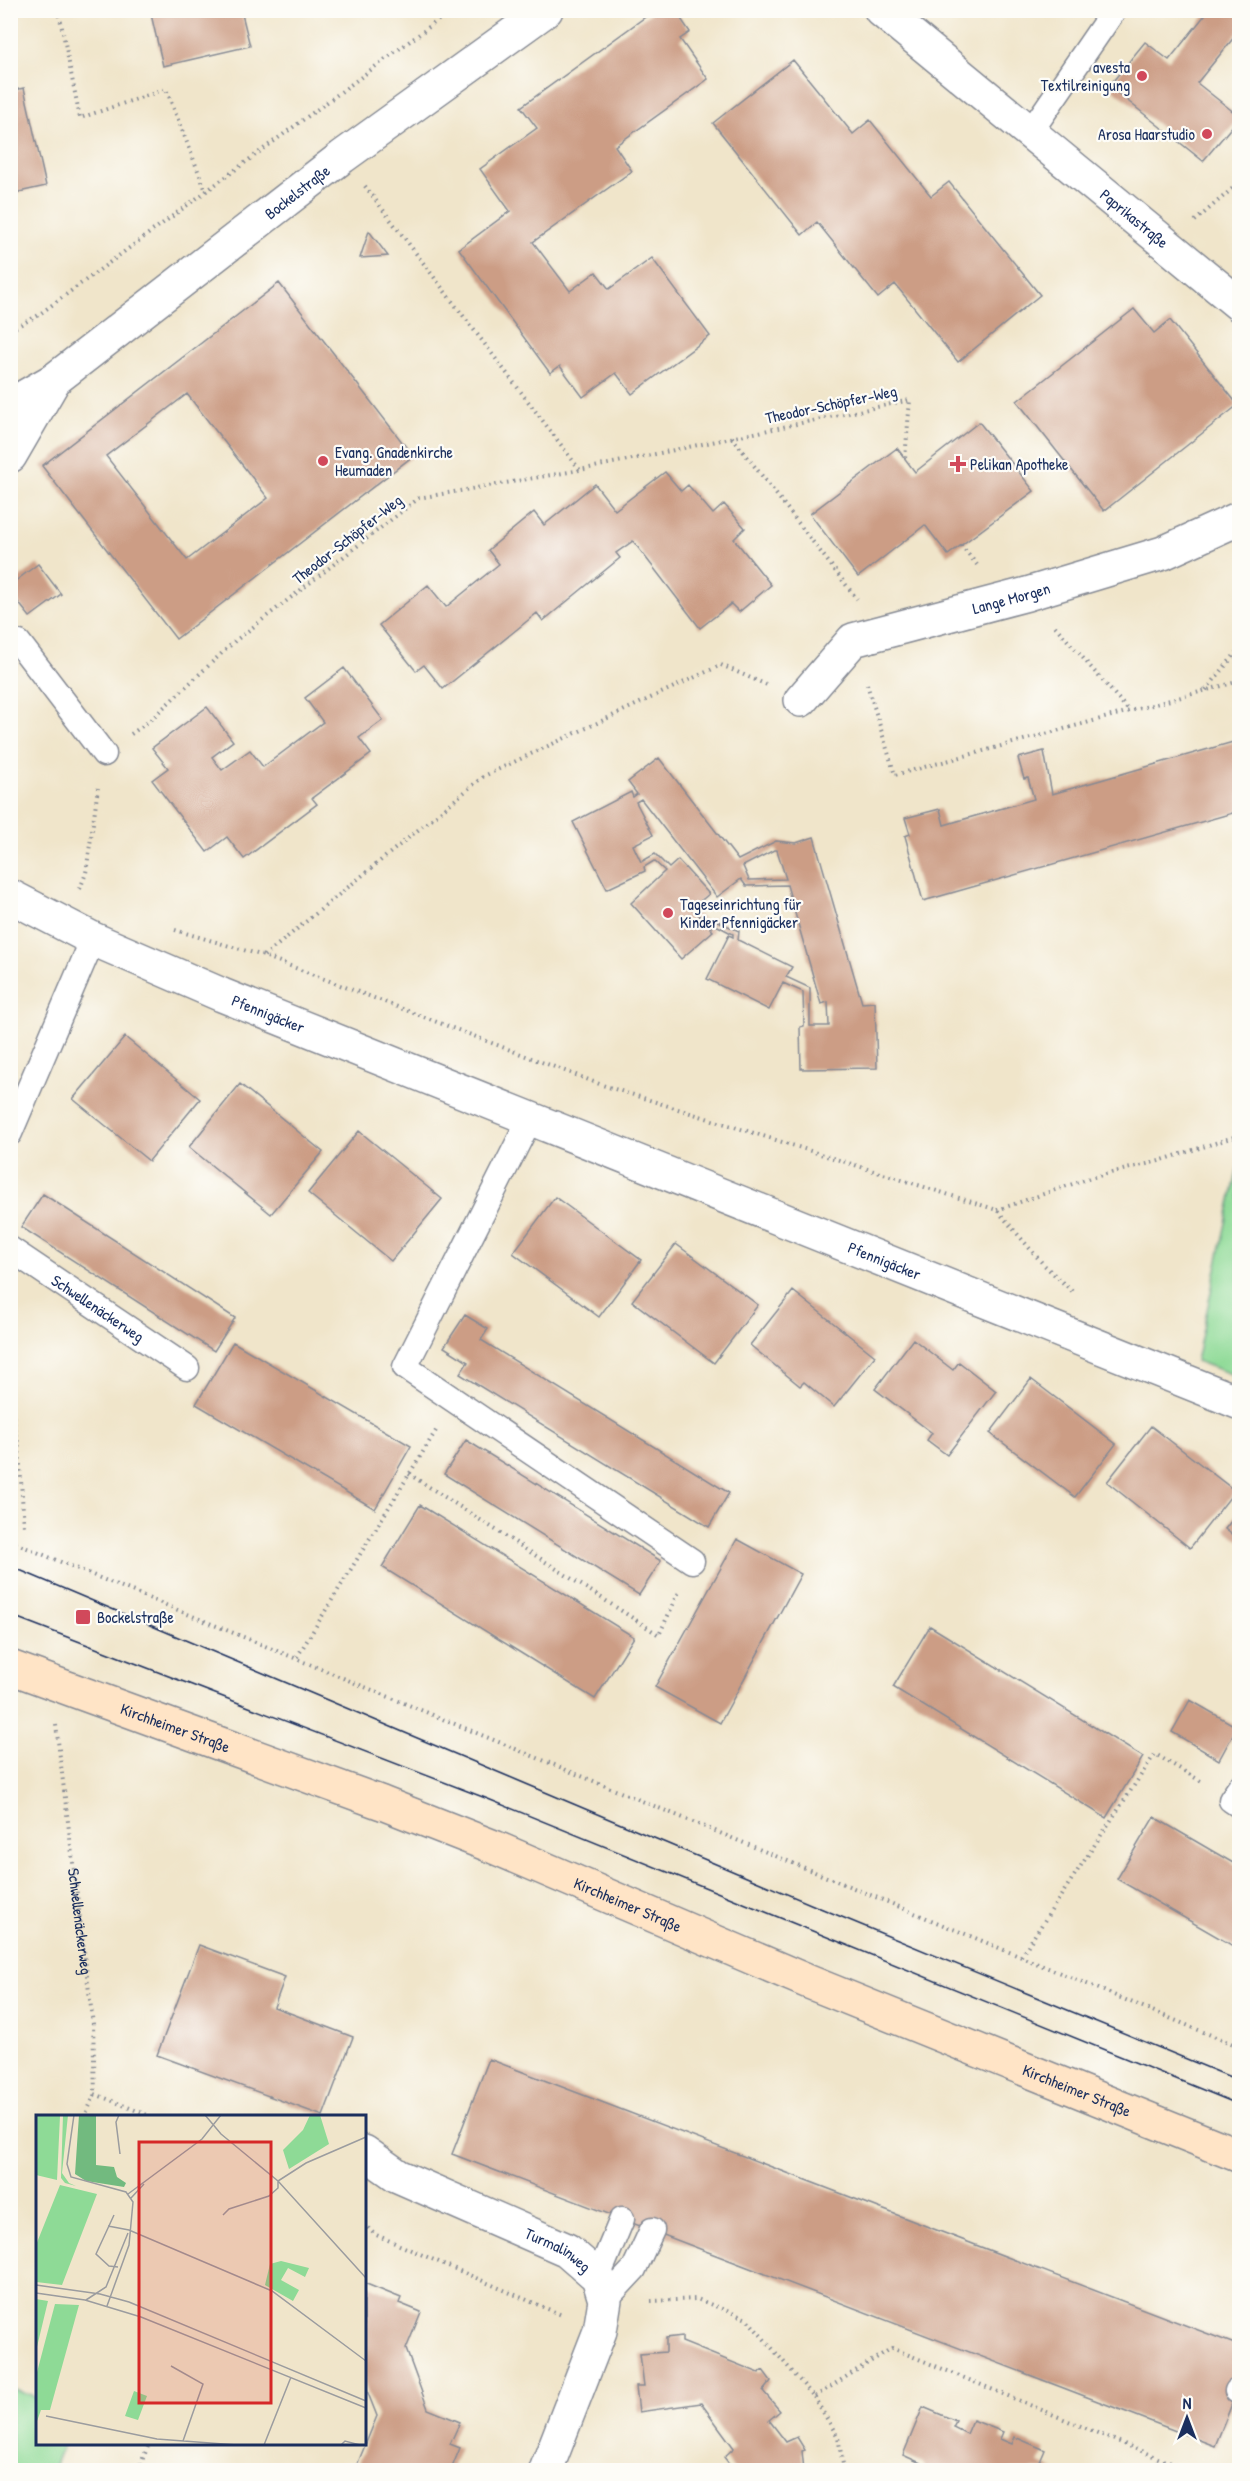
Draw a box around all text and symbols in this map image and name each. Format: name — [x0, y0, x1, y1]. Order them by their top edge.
place label: avesta Textilreinigung — [1041, 56, 1130, 96]
marker: avesta Textilreinigung — [1135, 69, 1149, 83]
place label: Arosa Haarstudio — [1098, 123, 1196, 145]
marker: Arosa Haarstudio — [1200, 127, 1214, 141]
street label: Bockelstraße — [260, 159, 335, 224]
street label: Paprikastraße — [1096, 184, 1174, 253]
street label: Theodor-Schöpfer-Weg — [763, 379, 899, 429]
place label: Evang. Gnadenkirche Heumaden — [335, 441, 454, 481]
place label: Pelikan Apotheke — [970, 453, 1069, 475]
marker: Evang. Gnadenkirche Heumaden — [316, 454, 330, 468]
marker: Pelikan Apotheke — [951, 457, 965, 471]
street label: Theodor-Schöpfer-Weg — [287, 489, 407, 589]
street label: Lange Morgen — [970, 577, 1053, 619]
place label: Tageseinrichtung für Kinder Pfennigäcker — [680, 893, 802, 933]
marker: Tageseinrichtung für Kinder Pfennigäcker — [661, 906, 675, 920]
street label: Pfennigäcker — [229, 989, 308, 1038]
street label: Pfennigäcker — [845, 1236, 924, 1285]
street label: Schwellenäckerweg — [47, 1269, 149, 1347]
place label: Bockelstraße — [97, 1606, 175, 1628]
marker: Bockelstraße — [74, 1608, 92, 1626]
street label: Kirchheimer Straße — [117, 1697, 234, 1758]
street label: Schwellenäckerweg — [63, 1867, 98, 1976]
street label: Kirchheimer Straße — [571, 1872, 686, 1937]
street label: Kirchheimer Straße — [1019, 2058, 1135, 2122]
inset map — [36, 2115, 366, 2445]
street label: Turmalinweg — [522, 2222, 596, 2277]
north arrow — [1157, 2388, 1217, 2448]
text: N — [1183, 2392, 1192, 2414]

